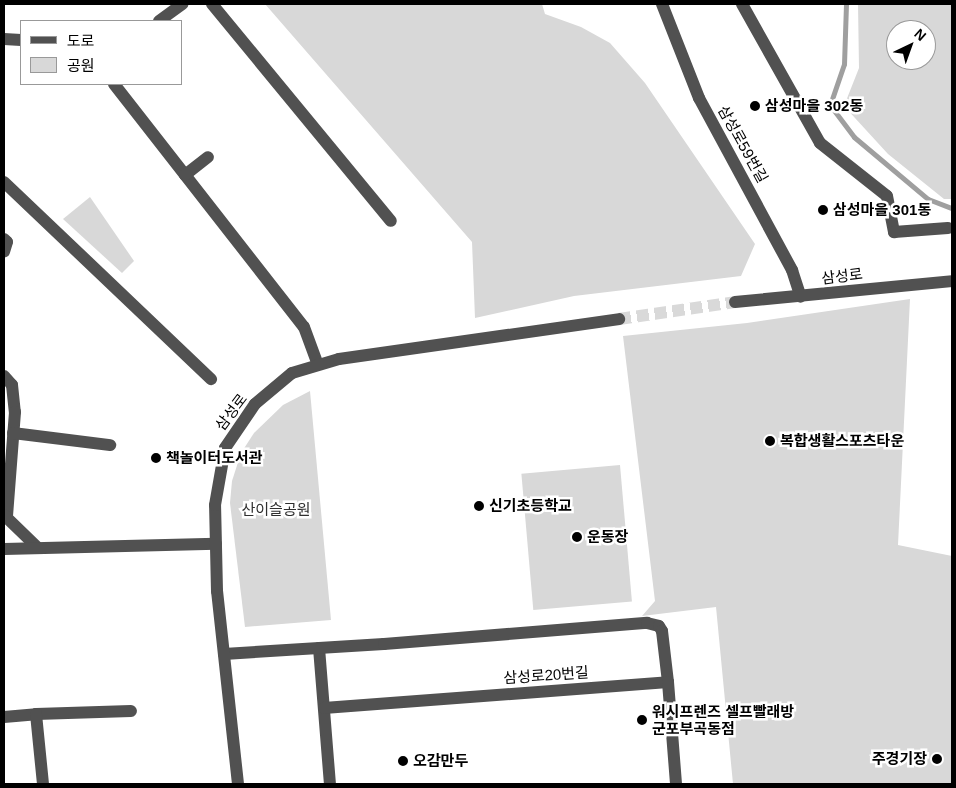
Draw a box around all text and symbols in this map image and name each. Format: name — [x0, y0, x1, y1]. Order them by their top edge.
legend — [20, 20, 182, 85]
north arrow — [886, 20, 936, 70]
text: N — [911, 25, 929, 44]
text: 도로 — [67, 32, 95, 49]
text: 공원 — [67, 57, 95, 74]
place label: 삼성마을 302동 — [765, 97, 863, 115]
marker: 삼성마을 302동 — [749, 100, 761, 112]
street label: 삼성로59번길 — [714, 102, 772, 186]
place label: 삼성마을 301동 — [833, 201, 931, 219]
marker: 삼성마을 301동 — [817, 204, 829, 216]
street label: 삼성로 — [820, 265, 864, 287]
street label: 삼성로 — [211, 390, 251, 434]
place label: 복합생활스포츠타운 — [780, 432, 904, 450]
marker: 복합생활스포츠타운 — [764, 435, 776, 447]
place label: 책놀이터도서관 — [166, 449, 263, 467]
marker: 책놀이터도서관 — [150, 452, 162, 464]
place label: 신기초등학교 — [489, 497, 572, 515]
marker: 신기초등학교 — [473, 500, 485, 512]
park label: 산이슬공원 — [242, 501, 310, 519]
place label: 운동장 — [587, 528, 628, 546]
marker: 운동장 — [571, 531, 583, 543]
street label: 삼성로20번길 — [503, 663, 589, 687]
place label: 워시프렌즈 셀프빨래방 군포부곡동점 — [652, 702, 794, 737]
marker: 워시프렌즈 셀프빨래방 군포부곡동점 — [636, 714, 648, 726]
place label: 주경기장 — [872, 750, 927, 768]
place label: 오감만두 — [413, 752, 468, 770]
marker: 주경기장 — [931, 753, 943, 765]
marker: 오감만두 — [397, 755, 409, 767]

